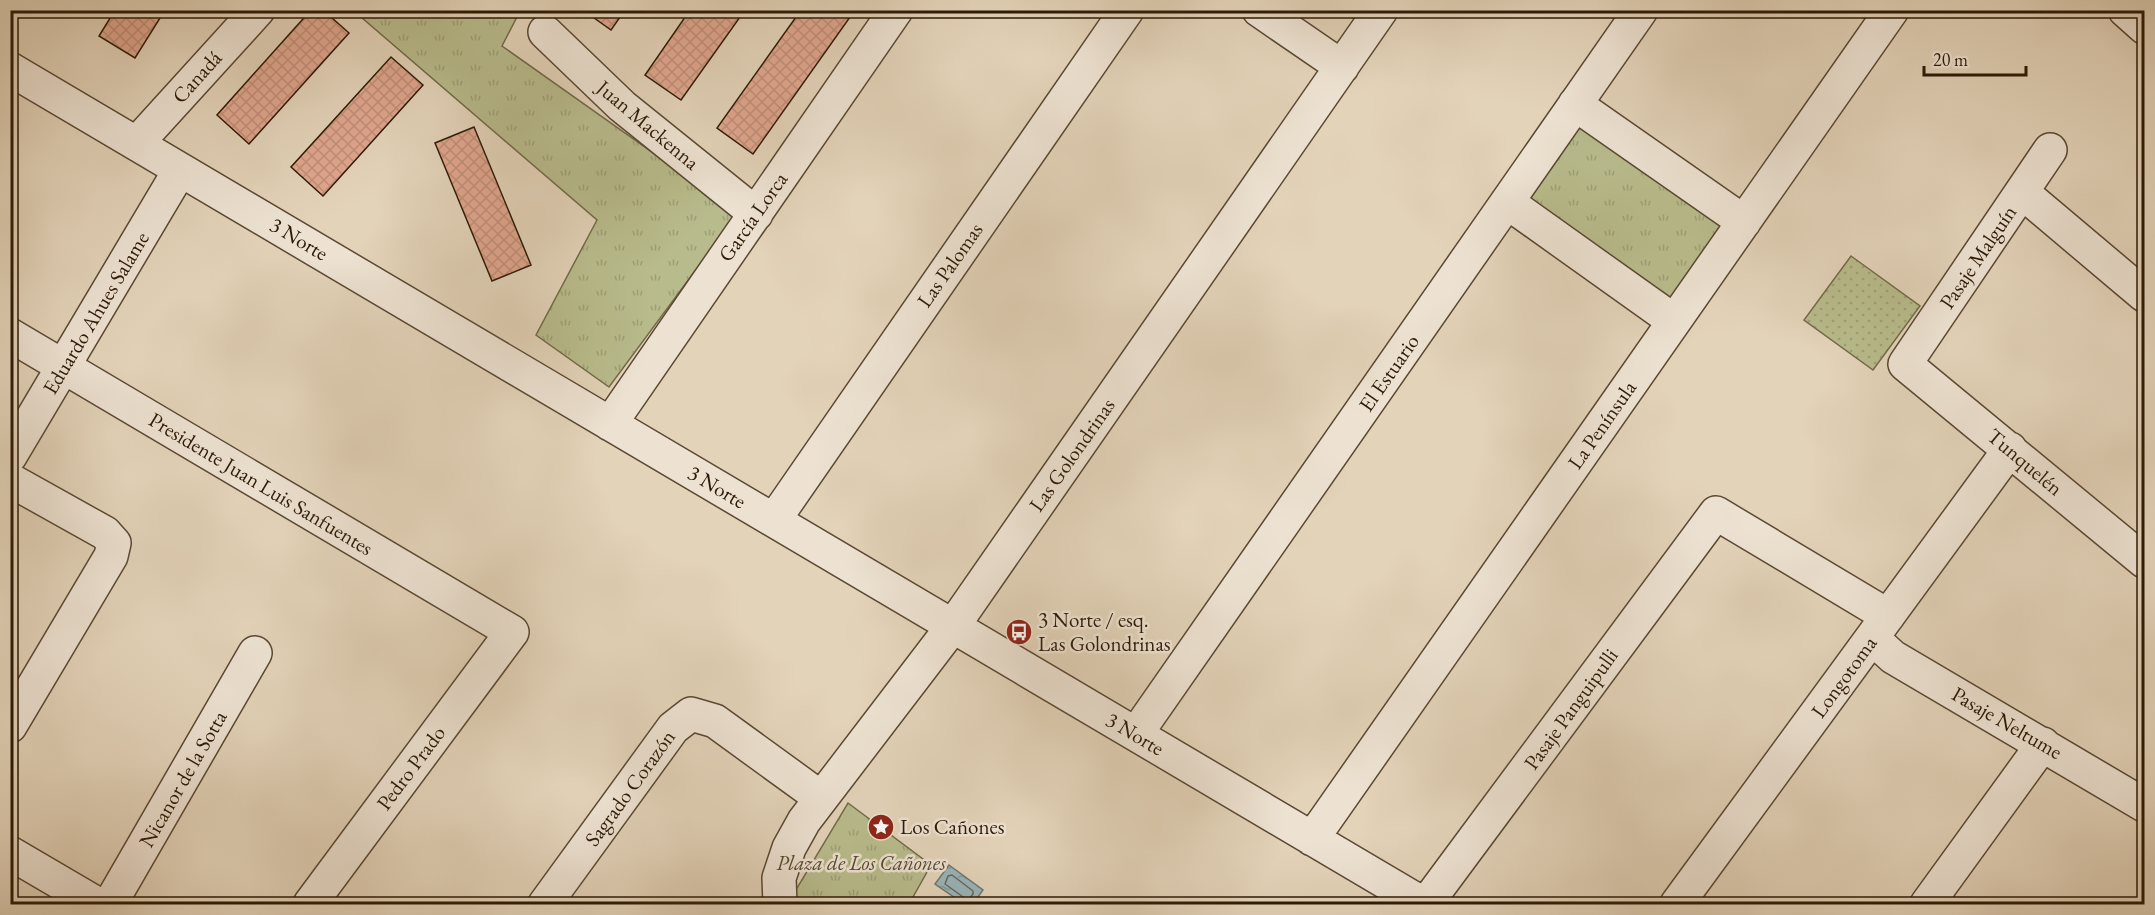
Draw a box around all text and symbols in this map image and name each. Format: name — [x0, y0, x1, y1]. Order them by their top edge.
scale bar — [1924, 39, 2026, 77]
street label: Canadá — [166, 44, 228, 109]
text: 20 m — [1933, 48, 1968, 71]
street label: Juan Mackenna — [590, 73, 706, 176]
street label: García Lorca — [712, 166, 794, 267]
street label: Pasaje Malguín — [1933, 200, 2022, 314]
street label: 3 Norte — [265, 211, 333, 266]
street label: Las Palomas — [911, 217, 989, 312]
street label: Eduardo Ahues Salame — [36, 226, 155, 399]
street label: El Estuario — [1352, 329, 1425, 417]
street label: La Península — [1561, 375, 1642, 474]
street label: Las Golondrinas — [1023, 392, 1121, 517]
street label: Presidente Juan Luis Sanfuentes — [144, 406, 378, 561]
street label: Tunquelén — [1982, 422, 2069, 501]
street label: 3 Norte — [683, 459, 751, 514]
place label: 3 Norte / esq. Las Golondrinas — [1038, 606, 1171, 657]
bus stop icon: 3 Norte / esq. Las Golondrinas — [1004, 617, 1034, 647]
street label: Longotoma — [1805, 630, 1883, 723]
street label: Pasaje Panguipulli — [1517, 643, 1624, 775]
street label: Pasaje Neltume — [1947, 680, 2067, 765]
street label: Nicanor de la Sotta — [133, 705, 233, 852]
street label: 3 Norte — [1101, 706, 1169, 761]
street label: Pedro Prado — [370, 720, 451, 815]
street label: Sagrado Corazón — [578, 724, 681, 851]
place icon: Los Cañones — [866, 812, 896, 842]
place label: Los Cañones — [900, 813, 1005, 840]
park label: Plaza de Los Cañones — [776, 849, 946, 876]

